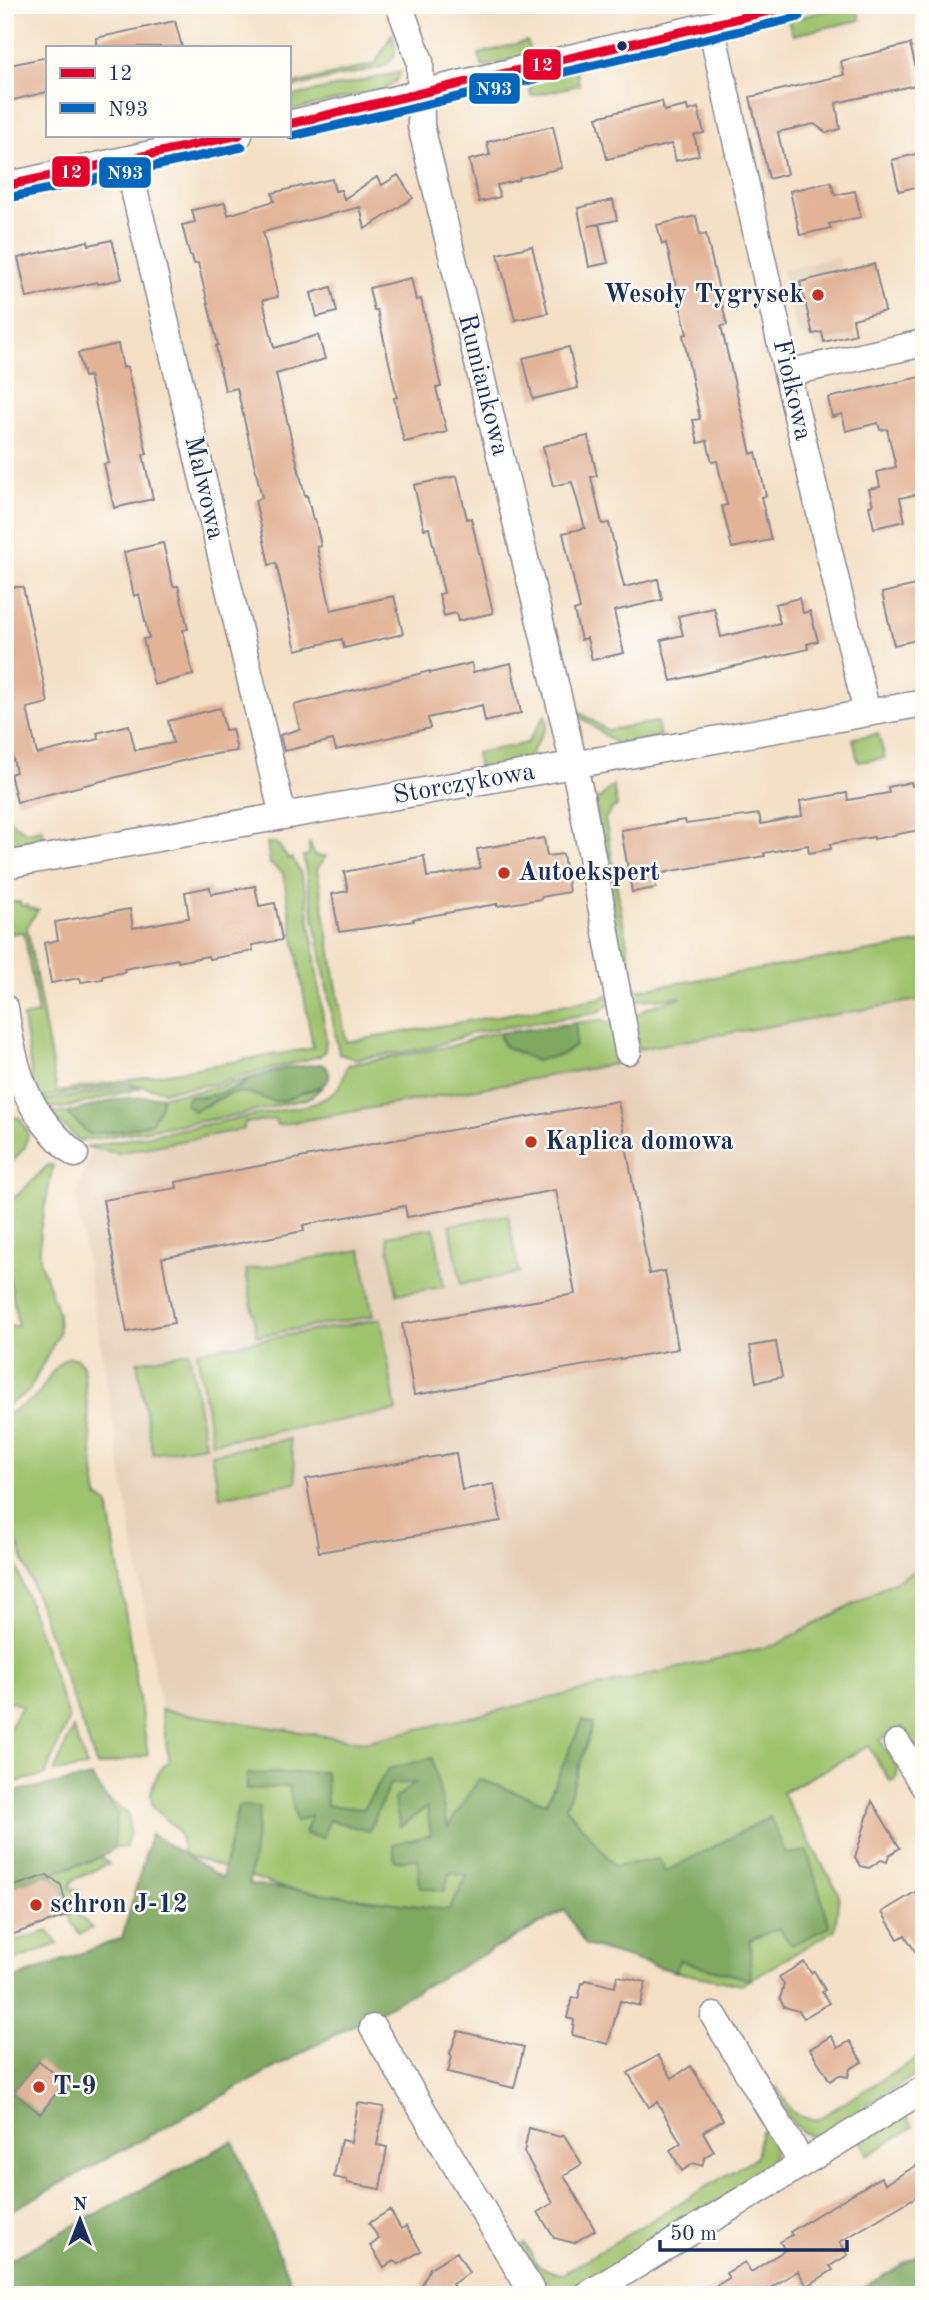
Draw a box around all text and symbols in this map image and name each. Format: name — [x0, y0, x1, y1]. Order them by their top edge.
unlabelled marker — [615, 39, 629, 53]
legend — [46, 46, 290, 136]
line badge: 12 — [522, 48, 562, 81]
text: 12 — [531, 57, 553, 76]
text: 12 — [108, 64, 132, 85]
line badge: N93 — [468, 72, 521, 105]
text: N93 — [476, 81, 512, 100]
text: N93 — [108, 100, 149, 121]
line badge: 12 — [51, 155, 91, 188]
line badge: N93 — [98, 156, 152, 189]
text: 12 — [60, 164, 82, 183]
text: N93 — [107, 165, 143, 184]
place label: Wesoły Tygrysek — [603, 282, 804, 308]
marker: Wesoły Tygrysek — [810, 287, 826, 303]
street label: Rumiankowa — [453, 311, 513, 459]
street label: Fiołkowa — [768, 337, 816, 443]
street label: Malwowa — [179, 434, 229, 542]
street label: Storczykowa — [391, 759, 537, 809]
place label: Autoekspert — [518, 860, 660, 886]
marker: Autoekspert — [496, 865, 512, 881]
place label: Kaplica domowa — [545, 1129, 734, 1155]
marker: Kaplica domowa — [523, 1134, 539, 1150]
place label: schron J-12 — [50, 1892, 188, 1918]
marker: schron J-12 — [28, 1897, 44, 1913]
place label: T-9 — [53, 2074, 96, 2100]
marker: T-9 — [31, 2079, 47, 2095]
north arrow — [46, 2184, 116, 2254]
text: N — [73, 2196, 88, 2215]
scale bar — [660, 2209, 847, 2253]
text: 50 m — [670, 2224, 717, 2245]

